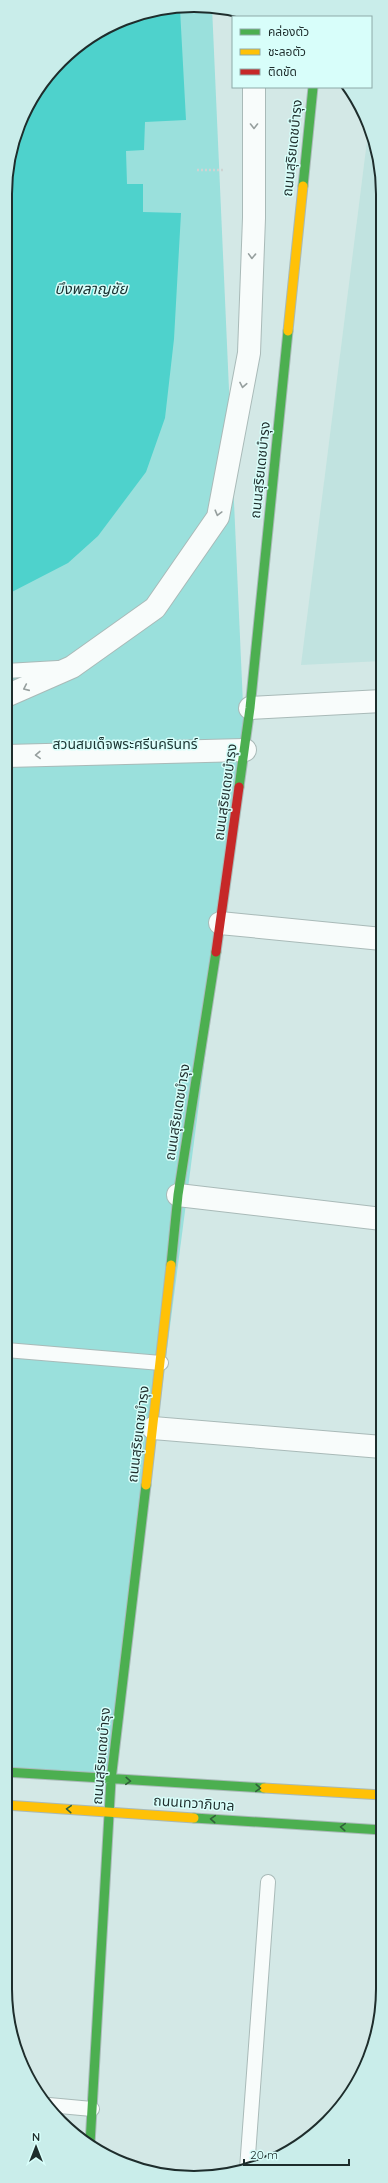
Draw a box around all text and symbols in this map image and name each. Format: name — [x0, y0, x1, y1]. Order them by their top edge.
legend — [232, 16, 372, 88]
text: คล่องตัว — [268, 24, 309, 39]
text: ชะลอตัว — [268, 44, 306, 59]
text: ติดขัด — [268, 64, 297, 79]
street label: ถนนสุริยเดชบำรุง — [278, 99, 306, 197]
one-way arrow — [250, 123, 258, 129]
one-way arrow — [248, 253, 257, 259]
water label: บึงพลาญชัย — [55, 279, 129, 298]
one-way arrow — [239, 382, 248, 388]
street label: ถนนสุริยเดชบำรุง — [246, 421, 274, 519]
one-way arrow — [214, 509, 223, 516]
one-way arrow — [23, 683, 30, 691]
park label: สวนสมเด็จพระศรีนครินทร์ — [52, 735, 198, 753]
street label: ถนนสุริยเดชบำรุง — [209, 742, 241, 842]
one-way arrow — [35, 751, 41, 760]
street label: ถนนสุริยเดชบำรุง — [160, 1062, 194, 1162]
street label: ถนนสุริยเดชบำรุง — [123, 1384, 153, 1484]
street label: ถนนสุริยเดชบำรุง — [88, 1707, 114, 1805]
one-way arrow — [125, 1777, 131, 1786]
one-way arrow — [255, 1784, 261, 1793]
street label: ถนนเทวาภิบาล — [153, 1791, 235, 1815]
one-way arrow — [66, 1805, 72, 1814]
one-way arrow — [210, 1814, 216, 1823]
one-way arrow — [340, 1823, 346, 1832]
north arrow — [16, 2127, 56, 2167]
text: N — [32, 2130, 40, 2144]
scale bar — [244, 2141, 349, 2167]
text: 20 m — [250, 2147, 278, 2162]

